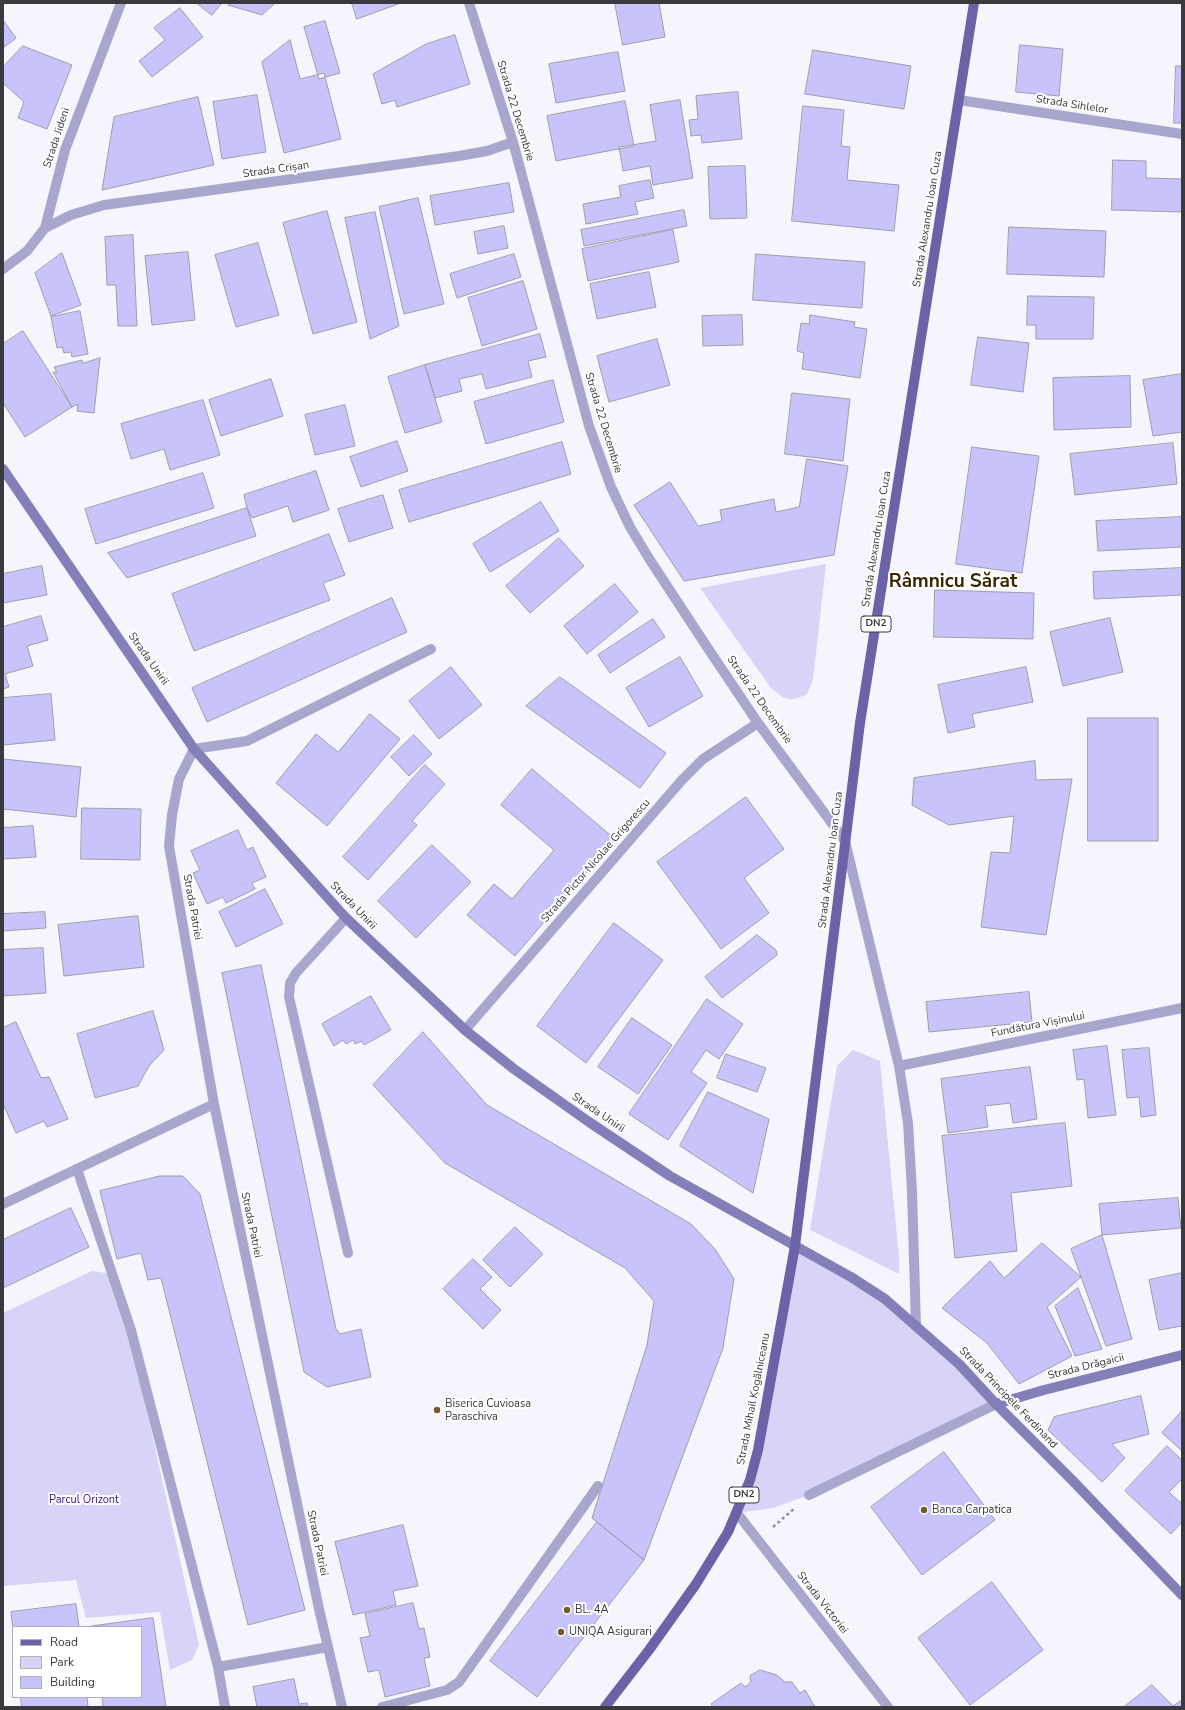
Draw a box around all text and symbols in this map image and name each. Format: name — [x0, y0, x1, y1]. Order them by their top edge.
street label: Strada 22 Decembrie — [493, 59, 537, 163]
street label: Strada Sihlelor — [1035, 93, 1109, 117]
street label: Strada Jideni — [41, 106, 73, 170]
street label: Strada Alexandru Ioan Cuza — [911, 150, 945, 288]
street label: Strada Crișan — [242, 159, 310, 181]
street label: Strada 22 Decembrie — [581, 371, 625, 475]
street label: Strada Alexandru Ioan Cuza — [860, 470, 894, 608]
district label: Râmnicu Sărat — [889, 571, 1017, 593]
road number: DN2 — [861, 616, 891, 632]
street label: Strada Unirii — [125, 630, 171, 688]
street label: Strada 22 Decembrie — [724, 653, 794, 747]
street label: Strada Alexandru Ioan Cuza — [816, 791, 846, 929]
street label: Strada Pictor Nicolae Grigorescu — [539, 796, 653, 926]
street label: Strada Patriei — [180, 873, 204, 941]
street label: Strada Unirii — [327, 879, 379, 933]
street label: Fundătura Vișinului — [990, 1009, 1086, 1041]
street label: Strada Unirii — [569, 1090, 627, 1136]
street label: Strada Patriei — [238, 1191, 264, 1259]
street label: Strada Mihail Kogălniceanu — [735, 1332, 773, 1466]
street label: Strada Principele Ferdinand — [956, 1344, 1060, 1452]
street label: Strada Drăgaicii — [1046, 1351, 1126, 1383]
place label: Biserica Cuvioasa Paraschiva — [445, 1397, 531, 1423]
marker: Biserica Cuvioasa Paraschiva — [432, 1405, 442, 1415]
road number: DN2 — [729, 1487, 759, 1503]
park label: Parcul Orizont — [49, 1493, 119, 1507]
place label: Banca Carpatica — [932, 1503, 1012, 1517]
marker: Banca Carpatica — [919, 1505, 929, 1515]
street label: Strada Patriei — [304, 1509, 330, 1577]
street label: Strada Victoriei — [794, 1569, 850, 1637]
place label: BL. 4A — [575, 1603, 608, 1617]
marker: BL. 4A — [562, 1605, 572, 1615]
place label: UNIQA Asigurari — [569, 1625, 652, 1639]
legend — [12, 1626, 142, 1698]
marker: UNIQA Asigurari — [556, 1627, 566, 1637]
text: Road — [50, 1634, 78, 1650]
text: Park — [50, 1654, 74, 1670]
text: Building — [50, 1674, 95, 1690]

